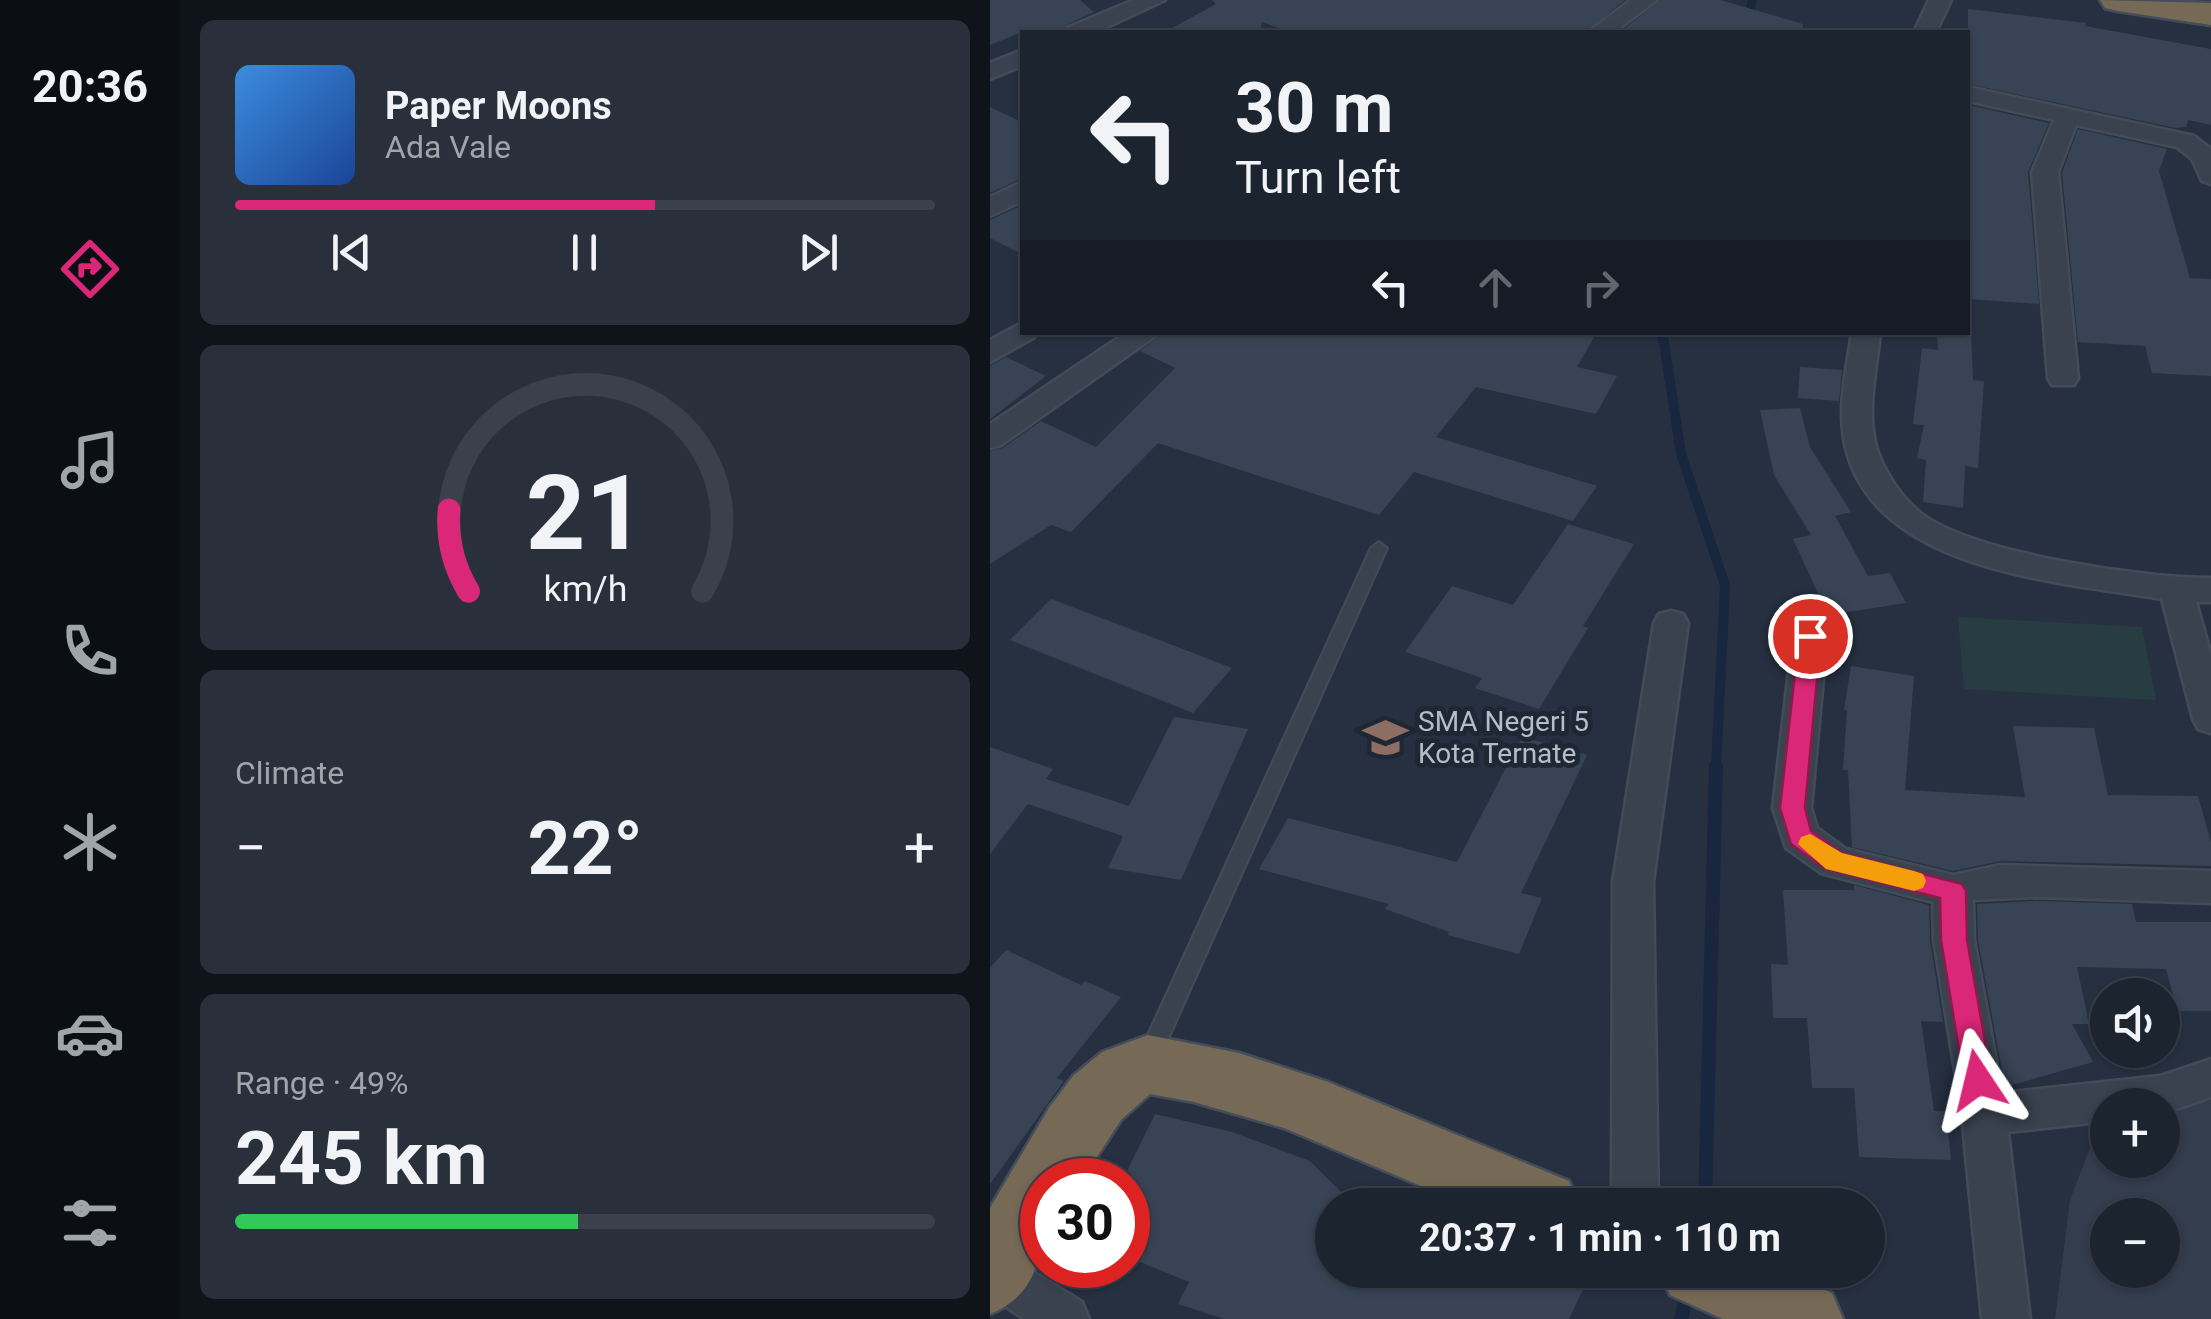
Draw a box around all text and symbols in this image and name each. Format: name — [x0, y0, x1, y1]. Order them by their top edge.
text: 20:36 — [32, 60, 148, 113]
text: 30 m — [1235, 67, 1393, 149]
icon: left — [1070, 70, 1200, 200]
text: Paper Moons — [385, 84, 612, 128]
text: Ada Vale — [385, 128, 511, 166]
text: Turn left — [1235, 151, 1401, 204]
icon: previous — [324, 225, 379, 280]
icon: pause — [557, 225, 612, 280]
icon: next — [791, 225, 846, 280]
icon: directions — [55, 234, 125, 304]
icon: left — [1363, 260, 1418, 315]
icon: ahead — [1468, 260, 1523, 315]
icon: right — [1573, 260, 1628, 315]
icon: music — [55, 425, 125, 495]
text: 21 — [525, 453, 645, 574]
text: km/h — [543, 568, 627, 610]
pin — [1768, 594, 1853, 679]
icon: arrive — [1783, 609, 1838, 664]
icon: phone — [55, 616, 125, 686]
place label: SMA Negeri 5 Kota Ternate — [1418, 705, 1589, 770]
school or university icon: SMA Negeri 5 Kota Ternate — [1361, 713, 1409, 761]
text: Climate — [235, 754, 344, 792]
text: 22° — [527, 804, 643, 892]
icon: climate — [55, 807, 125, 877]
text: − — [235, 816, 266, 880]
text: + — [904, 816, 935, 880]
map controls — [2090, 978, 2180, 1288]
button: sound — [2090, 978, 2180, 1068]
icon: car — [55, 998, 125, 1068]
position arrow — [1926, 1028, 2030, 1132]
text: Range · 49% — [235, 1064, 408, 1102]
button: + — [2090, 1088, 2180, 1178]
text: 245 km — [235, 1114, 488, 1202]
speed limit sign: 30 — [1020, 1158, 1150, 1288]
icon: filters — [55, 1188, 125, 1258]
button: − — [2090, 1198, 2180, 1288]
text: 20:37 · 1 min · 110 m — [1419, 1216, 1781, 1260]

